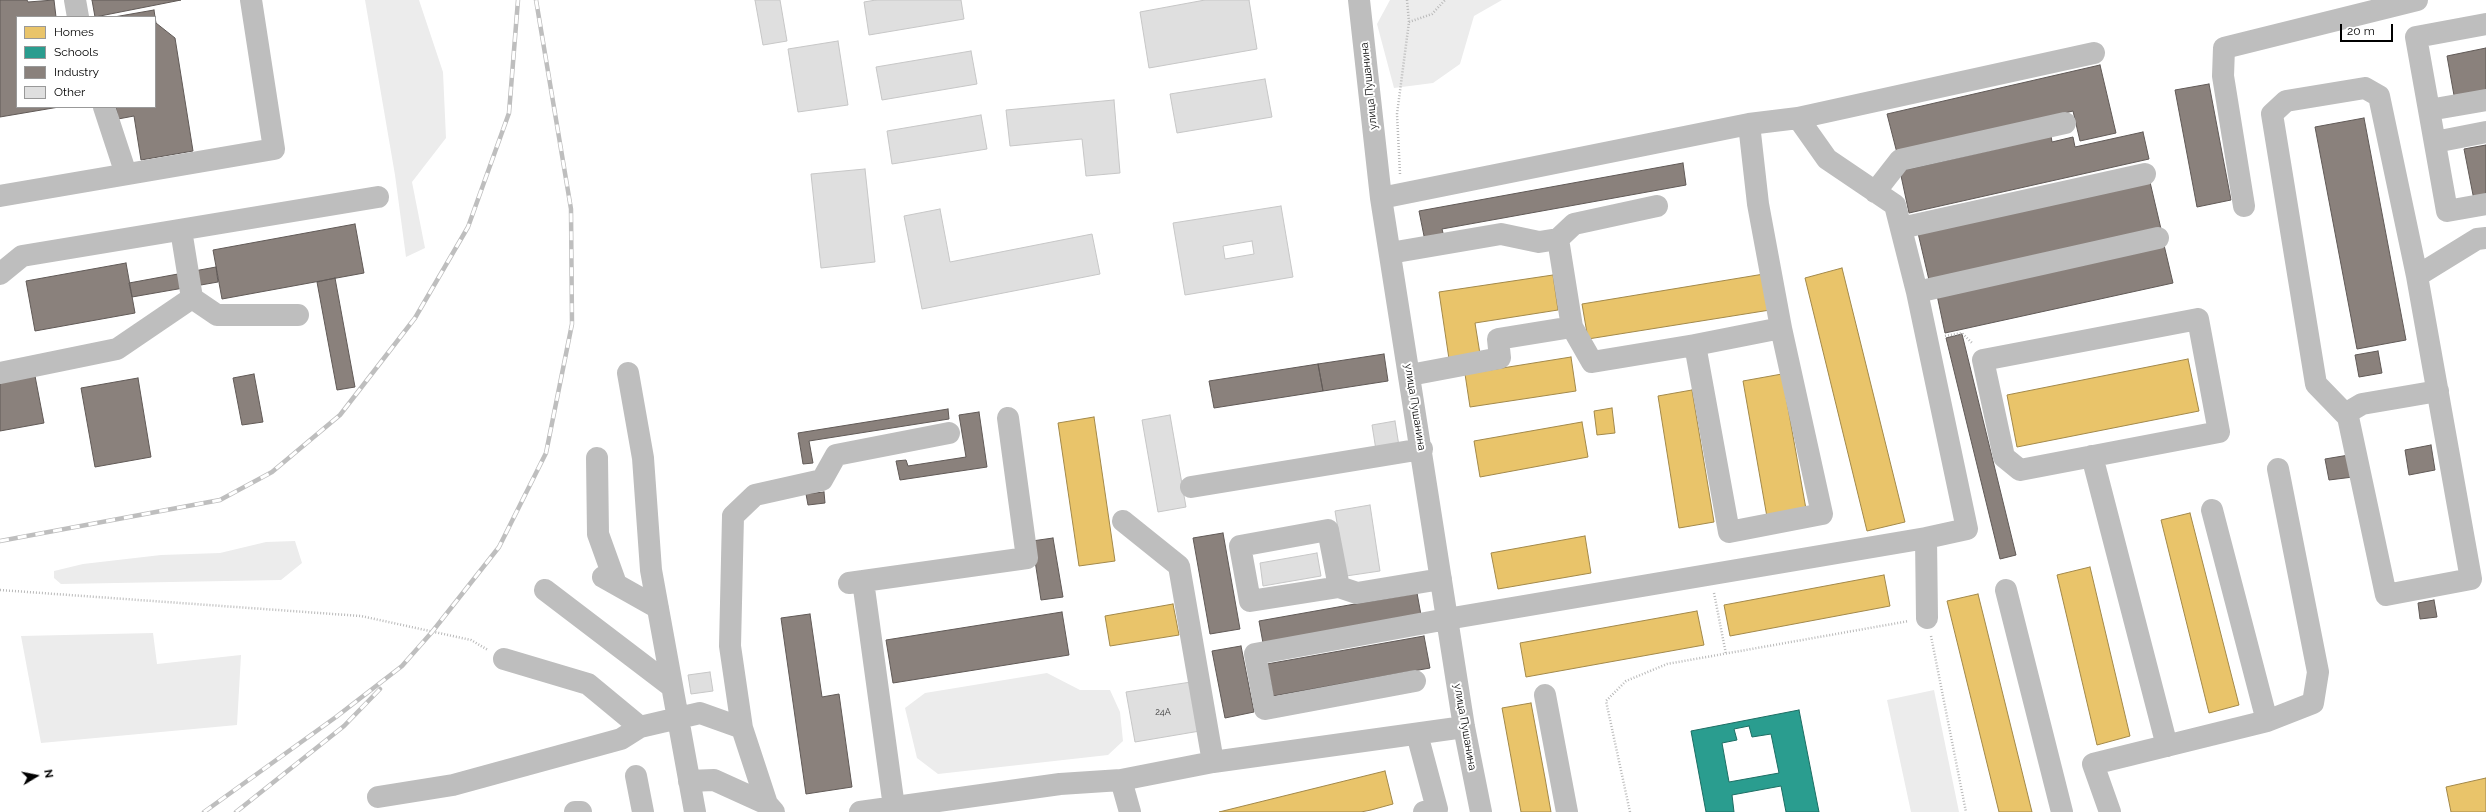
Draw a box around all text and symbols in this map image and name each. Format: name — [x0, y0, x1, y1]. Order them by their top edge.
legend — [16, 16, 156, 108]
scale bar — [2342, 16, 2395, 42]
text: 20 m — [2347, 24, 2375, 38]
text: Homes — [54, 25, 94, 39]
street label: улица Пушанина — [1358, 42, 1380, 130]
text: Schools — [54, 45, 98, 59]
text: Industry — [54, 65, 99, 79]
text: Other — [54, 85, 85, 99]
street label: улица Пушанина — [1402, 363, 1428, 451]
street label: улица Пушанина — [1451, 683, 1479, 771]
house number: 24А — [1155, 707, 1171, 717]
north arrow — [16, 756, 56, 796]
text: N — [41, 769, 55, 779]

